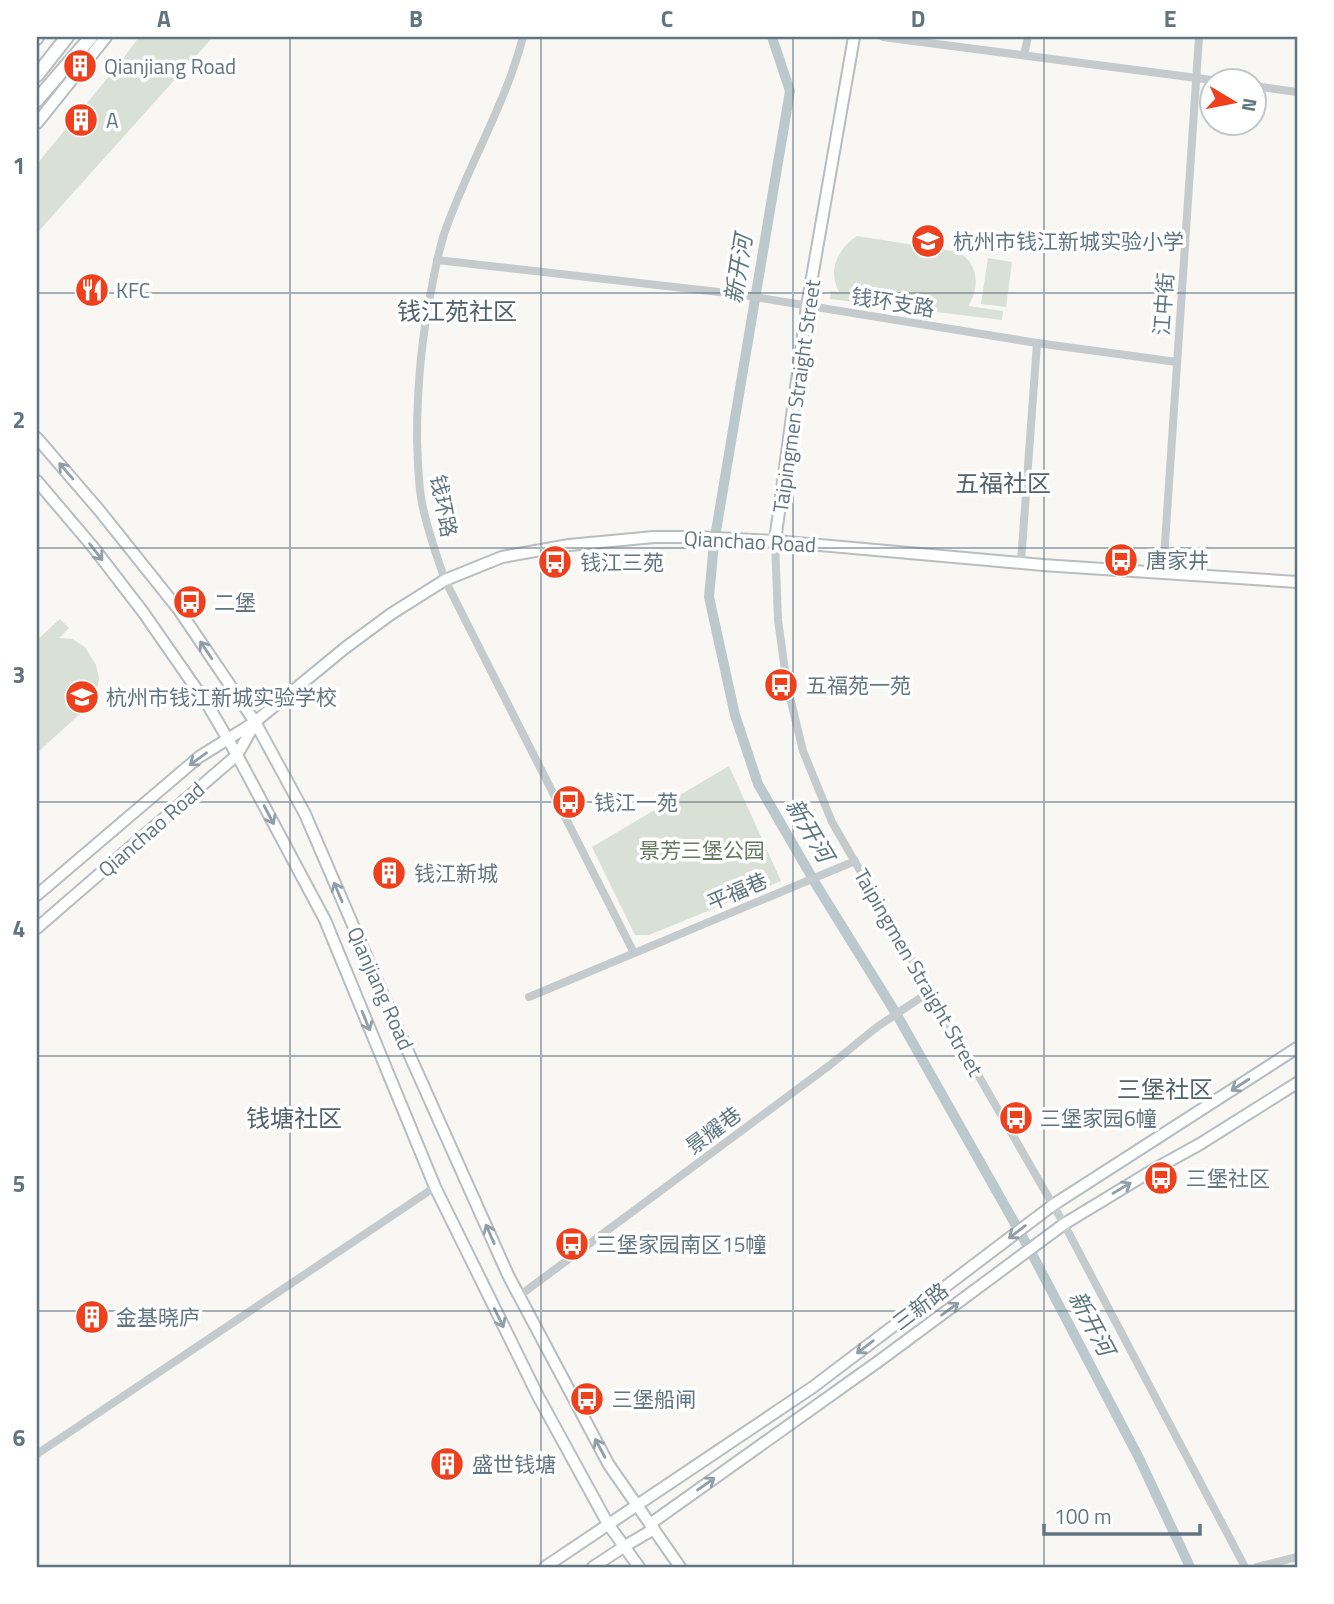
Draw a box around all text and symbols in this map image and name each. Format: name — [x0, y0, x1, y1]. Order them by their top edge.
text: A — [157, 1, 171, 36]
text: B — [409, 1, 423, 36]
text: C — [661, 1, 673, 36]
text: D — [911, 1, 925, 36]
text: E — [1164, 1, 1176, 36]
building icon: Qianjiang Road — [61, 47, 99, 85]
place label: Qianjiang Road — [104, 50, 236, 82]
north arrow — [1198, 66, 1268, 136]
text: N — [1235, 96, 1266, 114]
building icon: A — [62, 101, 100, 139]
place label: A — [106, 104, 119, 136]
text: 1 — [13, 148, 25, 183]
school or university icon: 杭州市钱江新城实验小学 — [909, 222, 947, 260]
place label: 杭州市钱江新城实验小学 — [953, 225, 1184, 257]
water label: 新开河 — [715, 228, 761, 306]
restaurant icon: KFC — [73, 271, 111, 309]
street label: 江中街 — [1145, 271, 1181, 337]
place label: KFC — [116, 274, 150, 306]
street label: Taipingmen Straight Street — [764, 277, 828, 515]
street label: 钱环支路 — [849, 280, 937, 324]
district label: 钱江苑社区 — [397, 293, 517, 329]
text: 2 — [13, 402, 25, 437]
one-way arrow — [58, 462, 74, 480]
district label: 五福社区 — [955, 465, 1051, 501]
street label: 钱环路 — [422, 472, 466, 540]
street label: Qianchao Road — [683, 522, 817, 560]
bus stop icon: 唐家井 — [1102, 541, 1140, 579]
one-way arrow — [89, 542, 104, 560]
bus stop icon: 钱江三苑 — [536, 543, 574, 581]
place label: 唐家井 — [1146, 544, 1209, 576]
place label: 钱江三苑 — [580, 546, 664, 578]
bus stop icon: 二堡 — [171, 583, 209, 621]
place label: 二堡 — [214, 586, 256, 618]
one-way arrow — [199, 641, 213, 660]
text: 3 — [13, 657, 25, 692]
bus stop icon: 五福苑一苑 — [762, 666, 800, 704]
place label: 五福苑一苑 — [806, 669, 911, 701]
school or university icon: 杭州市钱江新城实验学校 — [63, 678, 101, 716]
place label: 杭州市钱江新城实验学校 — [106, 681, 337, 713]
one-way arrow — [189, 752, 208, 766]
street label: Qianchao Road — [91, 773, 211, 885]
bus stop icon: 钱江一苑 — [550, 783, 588, 821]
place label: 钱江一苑 — [594, 786, 678, 818]
water label: 新开河 — [777, 791, 845, 872]
one-way arrow — [263, 804, 276, 825]
park label: 景芳三堡公园 — [639, 834, 765, 866]
building icon: 钱江新城 — [370, 854, 408, 892]
place label: 钱江新城 — [414, 857, 498, 889]
street label: Taipingmen Straight Street — [846, 862, 992, 1082]
street label: 平福巷 — [702, 864, 772, 918]
one-way arrow — [331, 881, 344, 903]
text: 4 — [13, 911, 25, 946]
street label: Qianjiang Road — [340, 921, 422, 1055]
one-way arrow — [361, 1009, 374, 1031]
district label: 三堡社区 — [1117, 1071, 1213, 1107]
one-way arrow — [1231, 1077, 1250, 1092]
street label: 景耀巷 — [678, 1098, 748, 1162]
bus stop icon: 三堡家园6幢 — [997, 1099, 1035, 1137]
district label: 钱塘社区 — [246, 1100, 342, 1136]
place label: 三堡家园6幢 — [1040, 1102, 1157, 1134]
bus stop icon: 三堡社区 — [1142, 1159, 1180, 1197]
place label: 三堡社区 — [1186, 1162, 1270, 1194]
text: 5 — [13, 1166, 25, 1201]
one-way arrow — [1112, 1181, 1132, 1195]
one-way arrow — [483, 1224, 496, 1245]
one-way arrow — [1009, 1224, 1027, 1239]
bus stop icon: 三堡家园南区15幢 — [553, 1225, 591, 1263]
place label: 三堡家园南区15幢 — [596, 1228, 767, 1260]
street label: 三新路 — [885, 1274, 955, 1338]
water label: 新开河 — [1060, 1284, 1126, 1365]
building icon: 金基晓庐 — [73, 1298, 111, 1336]
place label: 金基晓庐 — [116, 1301, 200, 1333]
one-way arrow — [940, 1301, 959, 1316]
one-way arrow — [493, 1307, 506, 1328]
one-way arrow — [857, 1340, 875, 1355]
bus stop icon: 三堡船闸 — [568, 1380, 606, 1418]
place label: 三堡船闸 — [612, 1383, 696, 1415]
text: 6 — [13, 1420, 26, 1455]
one-way arrow — [593, 1438, 606, 1459]
building icon: 盛世钱塘 — [428, 1445, 466, 1483]
place label: 盛世钱塘 — [472, 1448, 556, 1480]
one-way arrow — [696, 1477, 715, 1492]
scale bar — [1044, 1492, 1199, 1536]
text: 100 m — [1054, 1500, 1111, 1532]

